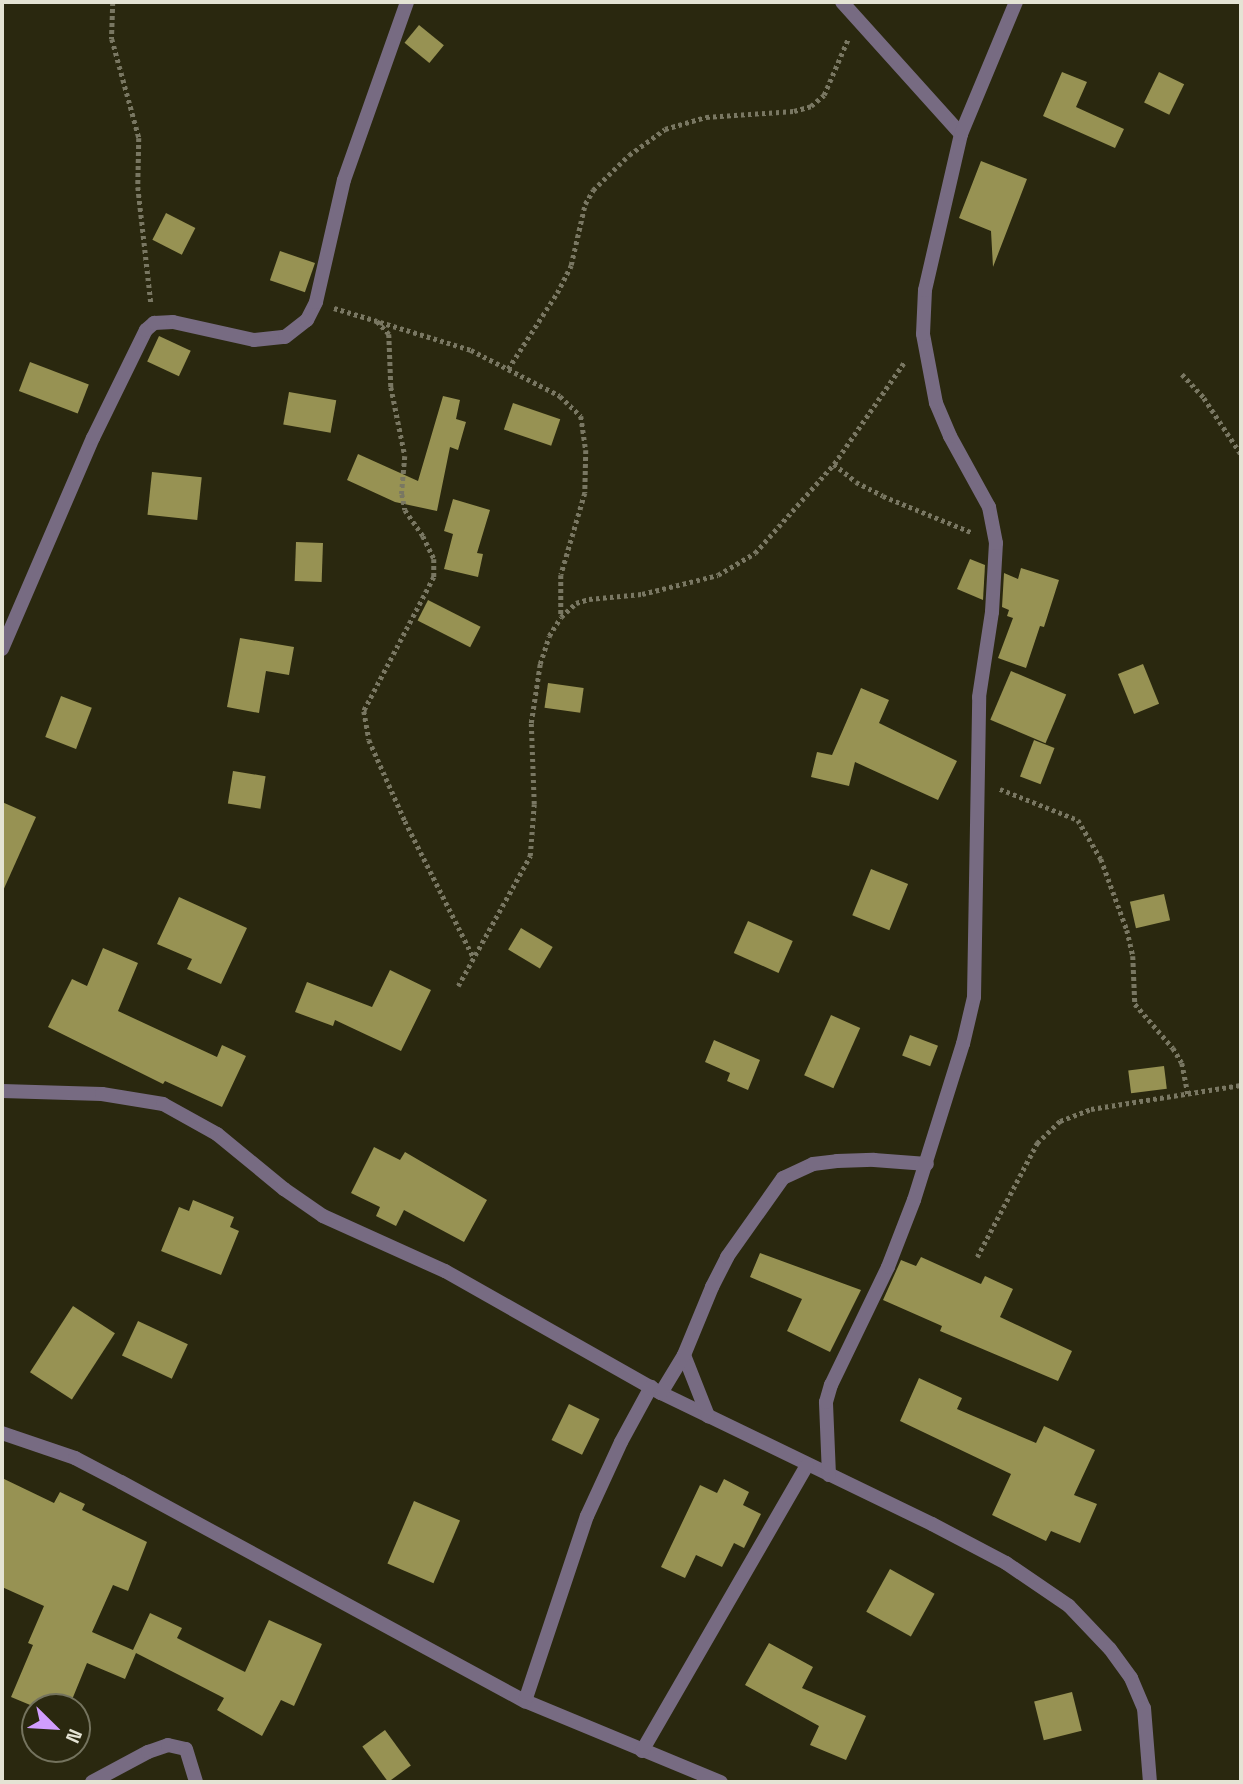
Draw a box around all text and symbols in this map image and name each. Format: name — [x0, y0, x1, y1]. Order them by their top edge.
north arrow — [21, 1693, 91, 1763]
text: N — [60, 1725, 88, 1747]

